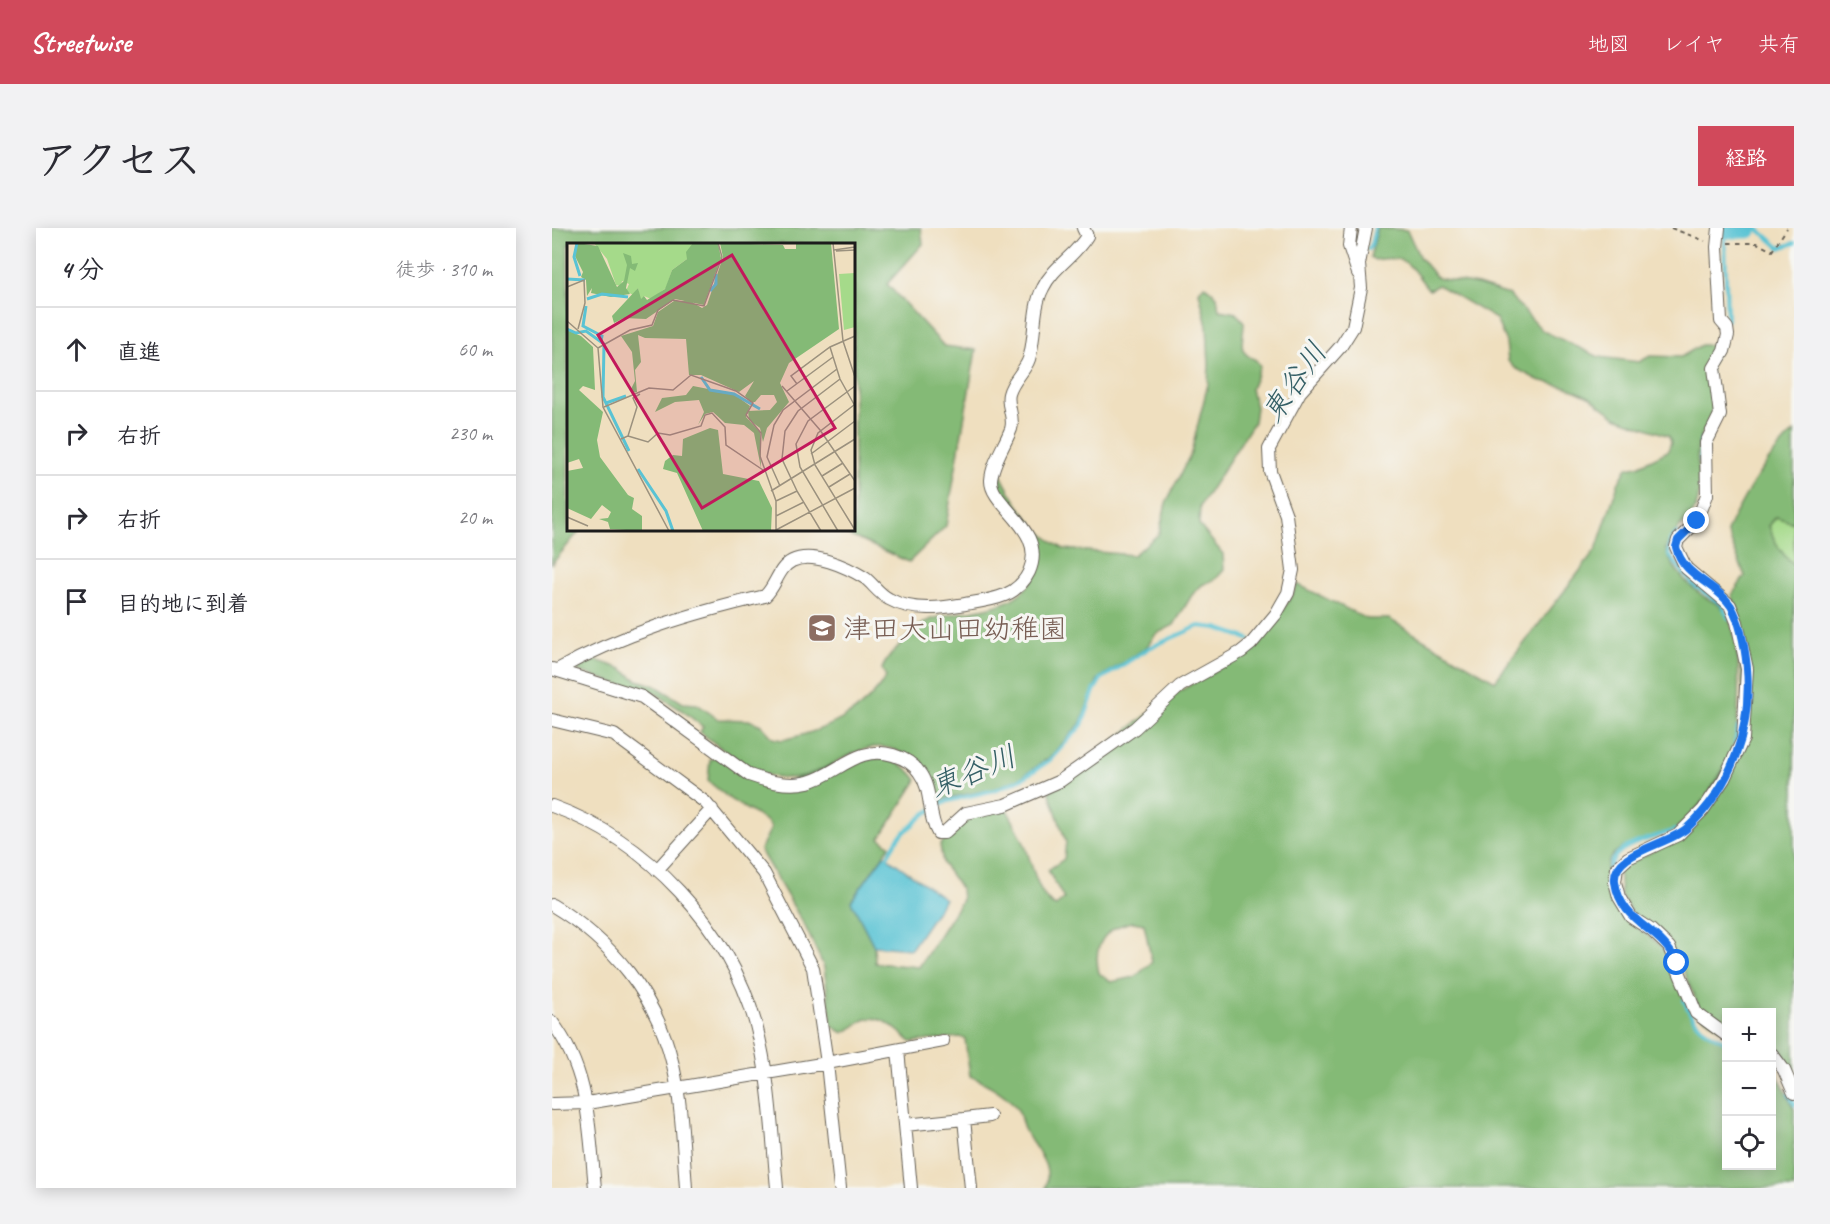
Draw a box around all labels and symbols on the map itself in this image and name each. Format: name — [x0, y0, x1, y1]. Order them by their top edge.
inset map — [567, 243, 855, 531]
water label: 東谷川 — [1253, 334, 1335, 430]
route end — [1683, 507, 1709, 533]
place label: 津田大山田幼稚園 — [843, 611, 1067, 646]
school or university icon: 津田大山田幼稚園 — [806, 612, 838, 644]
water label: 東谷川 — [924, 737, 1022, 805]
route start — [1663, 949, 1689, 975]

